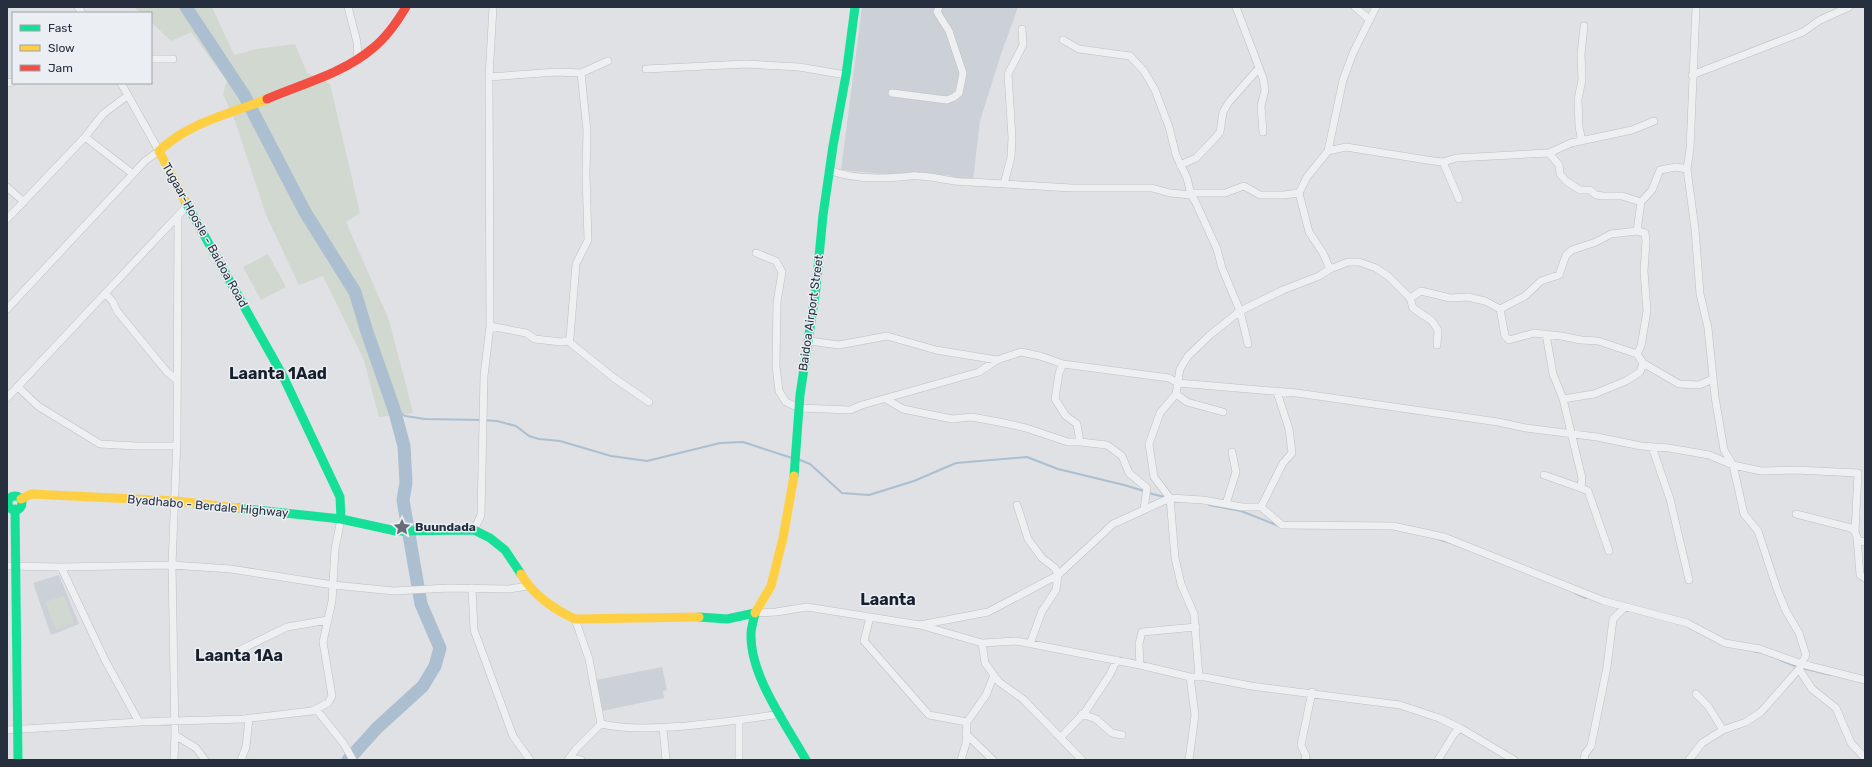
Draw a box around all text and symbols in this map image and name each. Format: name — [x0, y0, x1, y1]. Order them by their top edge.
legend — [12, 12, 152, 84]
text: Fast — [48, 21, 72, 35]
text: Slow — [48, 41, 75, 55]
text: Jam — [48, 61, 73, 75]
street label: Tugaar-Hoosle - Baidoa Road — [159, 160, 251, 310]
street label: Baidoa Airport Street — [796, 254, 826, 372]
district label: Laanta 1Aad — [229, 364, 327, 383]
street label: Byadhabo - Berdale Highway — [127, 492, 290, 520]
place icon: Buundada — [392, 517, 412, 537]
place label: Buundada — [415, 520, 476, 534]
district label: Laanta — [860, 590, 916, 609]
district label: Laanta 1Aa — [195, 646, 283, 665]

